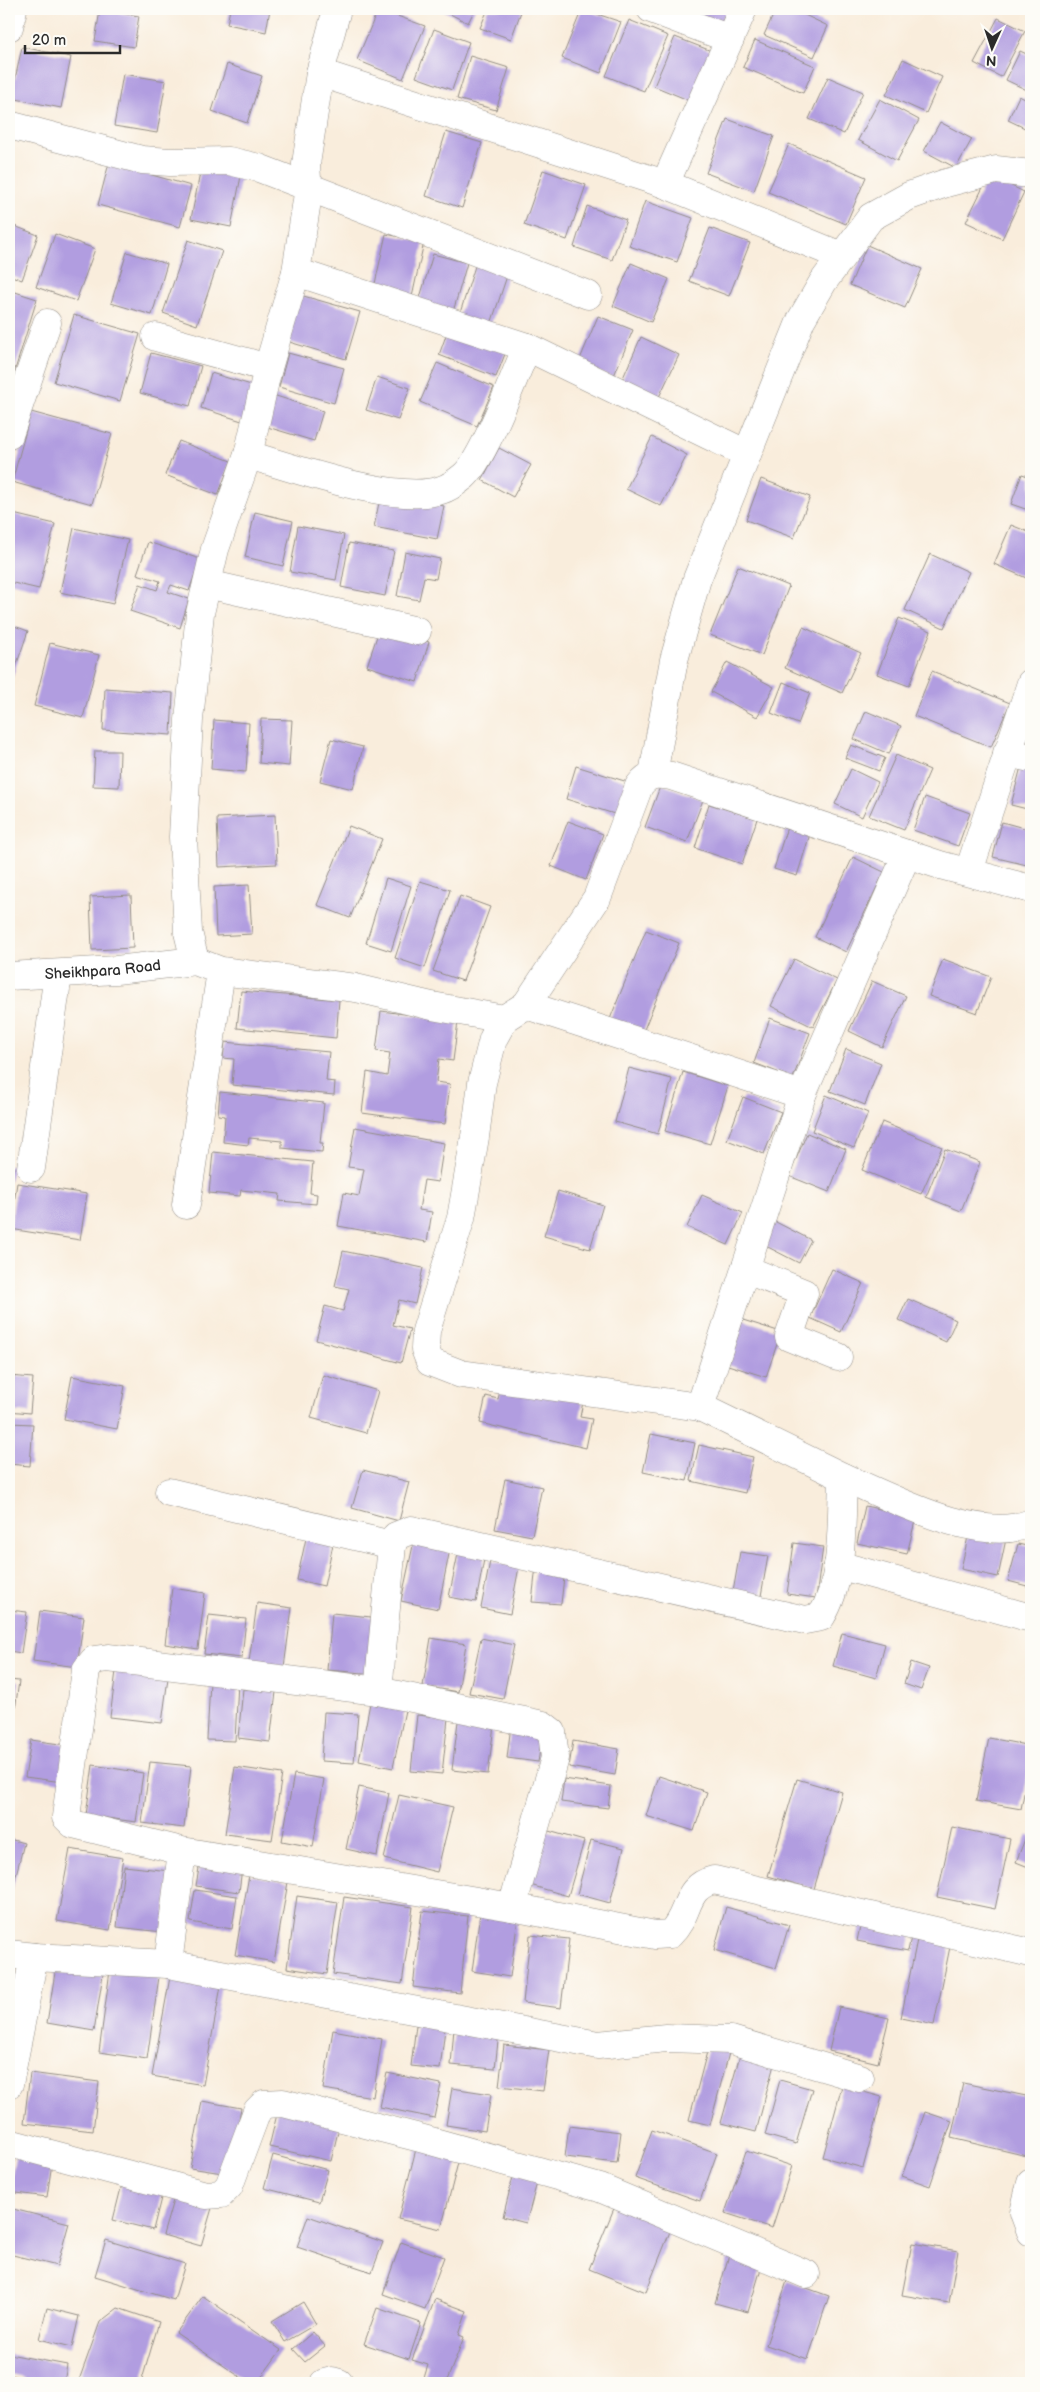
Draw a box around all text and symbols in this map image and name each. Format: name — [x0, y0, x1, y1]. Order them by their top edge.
scale bar — [25, 22, 120, 54]
north arrow — [968, 22, 1018, 72]
text: 20 m — [32, 31, 66, 50]
text: N — [986, 52, 997, 69]
street label: Sheikhpara Road — [44, 955, 162, 983]

